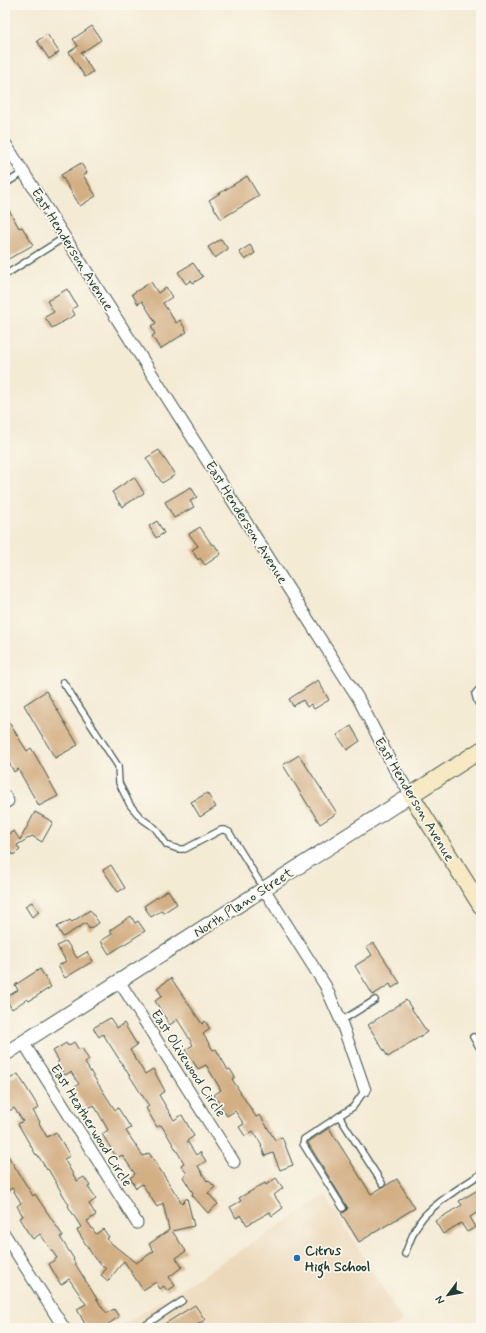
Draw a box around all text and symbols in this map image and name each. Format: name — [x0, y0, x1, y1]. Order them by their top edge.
street label: East Henderson Avenue — [27, 185, 117, 315]
street label: East Henderson Avenue — [201, 458, 291, 588]
street label: East Henderson Avenue — [370, 734, 458, 865]
street label: North Plano Street — [190, 863, 297, 942]
street label: East Olivewood Circle — [147, 1006, 230, 1121]
street label: East Heatherwood Circle — [46, 1061, 136, 1190]
place label: Citrus High School — [305, 1242, 370, 1279]
marker: Citrus High School — [292, 1253, 302, 1263]
north arrow — [428, 1275, 468, 1315]
text: N — [432, 1293, 448, 1307]

